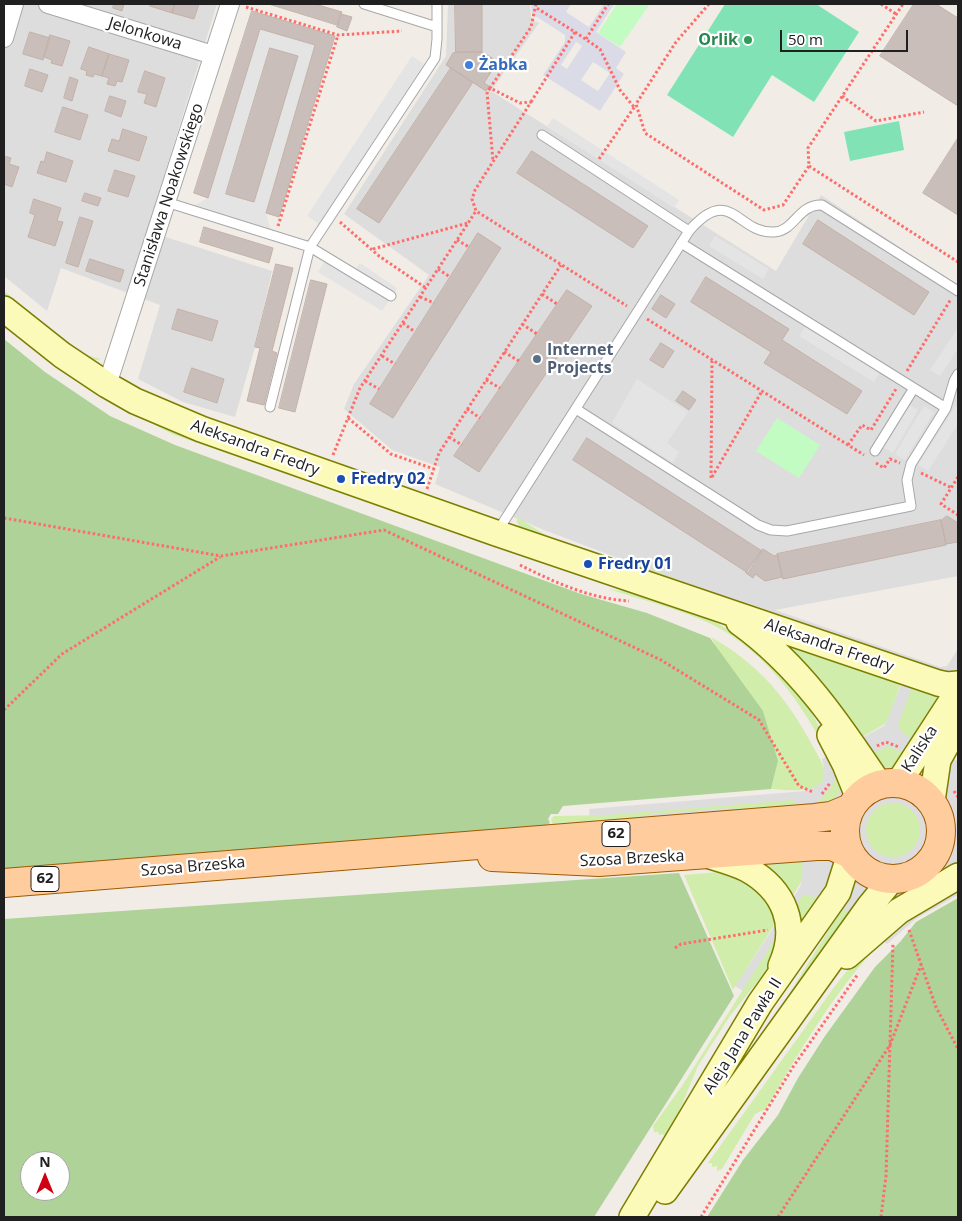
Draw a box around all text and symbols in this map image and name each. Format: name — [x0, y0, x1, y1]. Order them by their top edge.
street label: Jelonkowa — [106, 14, 184, 54]
scale bar — [782, 20, 910, 52]
text: 50 m — [788, 29, 823, 49]
place label: Orlik — [698, 30, 738, 50]
marker: Orlik — [742, 34, 754, 46]
place label: Żabka — [479, 55, 528, 75]
marker: Żabka — [463, 59, 475, 71]
street label: Stanisława Noakowskiego — [130, 101, 208, 289]
place label: Internet Projects — [547, 340, 613, 378]
marker: Internet Projects — [531, 353, 543, 365]
street label: Aleksandra Fredry — [188, 416, 322, 480]
place label: Fredry 02 — [351, 469, 425, 489]
marker: Fredry 02 — [335, 473, 347, 485]
place label: Fredry 01 — [598, 554, 672, 574]
marker: Fredry 01 — [582, 558, 594, 570]
street label: Aleksandra Fredry — [762, 615, 896, 677]
street label: Kaliska — [898, 722, 942, 776]
road number: 62 — [602, 822, 630, 846]
street label: Szosa Brzeska — [579, 847, 685, 871]
street label: Szosa Brzeska — [140, 853, 246, 881]
road number: 62 — [31, 866, 59, 892]
street label: Aleja Jana Pawła II — [700, 974, 786, 1098]
north arrow — [20, 1151, 70, 1201]
text: N — [39, 1152, 51, 1171]

